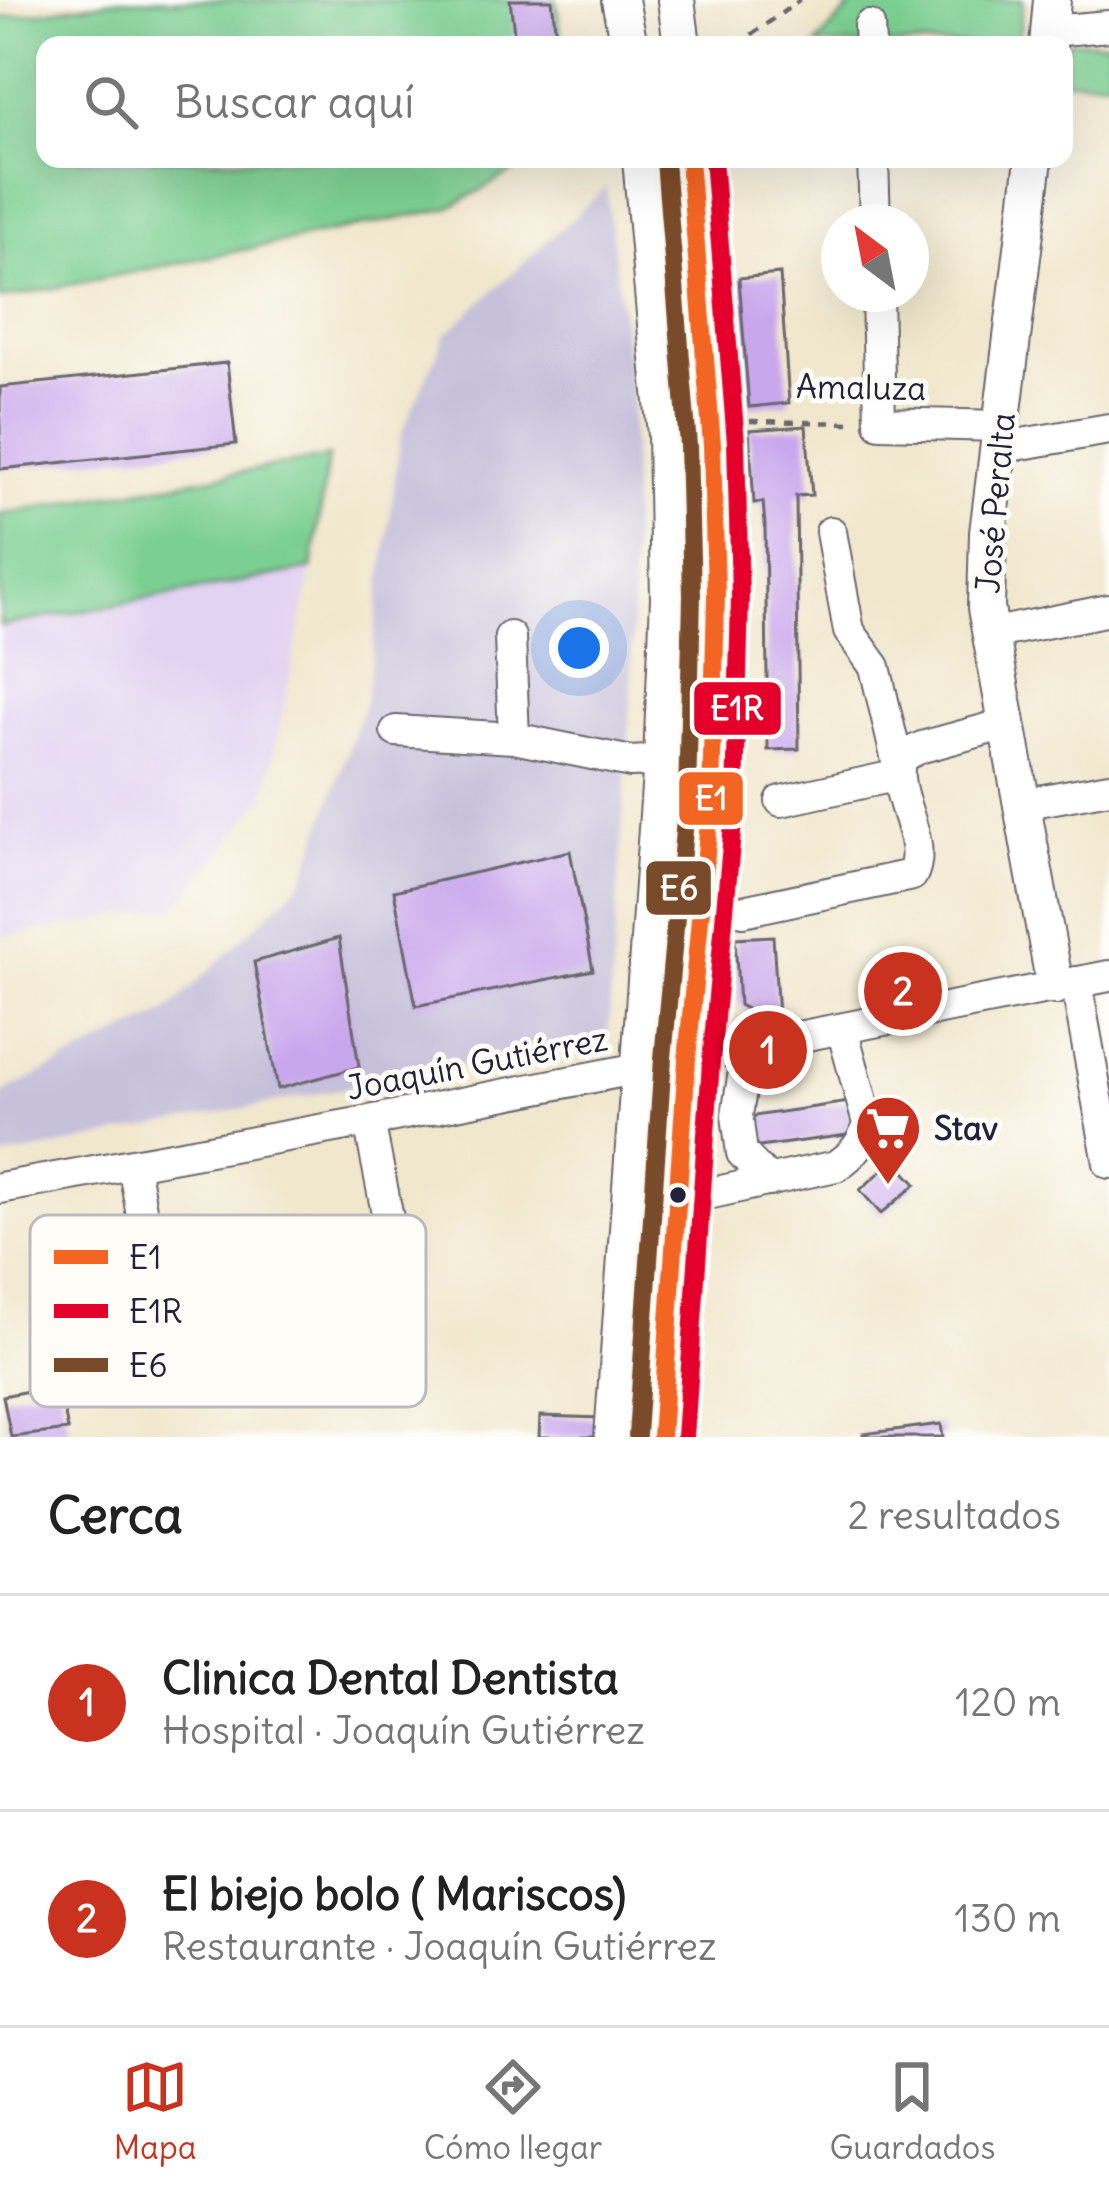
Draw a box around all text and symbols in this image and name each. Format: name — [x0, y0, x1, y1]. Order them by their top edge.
search box — [36, 36, 1073, 168]
icon: search — [78, 69, 144, 135]
text: Buscar aquí — [174, 74, 414, 130]
north arrow — [821, 204, 929, 312]
street label: Amaluza — [796, 365, 926, 409]
street label: José Peralta — [966, 411, 1024, 595]
your location — [549, 618, 609, 678]
line badge: E1R — [692, 680, 783, 737]
text: E1R — [710, 687, 764, 729]
line badge: E1 — [677, 770, 745, 827]
text: E1 — [695, 777, 727, 819]
line badge: E6 — [644, 859, 713, 917]
text: E6 — [660, 867, 698, 909]
pin: 2 — [864, 946, 942, 1036]
pin: 1 — [729, 1005, 807, 1095]
street label: Joaquín Gutiérrez — [343, 1017, 611, 1109]
supermarket icon: Stav — [853, 1093, 923, 1187]
place label: Stav — [934, 1107, 998, 1149]
unlabelled marker — [667, 1184, 689, 1206]
legend — [30, 1215, 426, 1407]
text: E1 — [129, 1236, 162, 1278]
text: E1R — [129, 1290, 183, 1332]
text: E6 — [129, 1344, 167, 1386]
text: Cerca — [48, 1483, 183, 1547]
text: 2 resultados — [847, 1491, 1061, 1540]
text: Clinica Dental Dentista — [162, 1650, 619, 1706]
text: 1 — [79, 1678, 95, 1727]
text: 120 m — [955, 1678, 1061, 1727]
text: Hospital · Joaquín Gutiérrez — [162, 1706, 645, 1755]
text: El biejo bolo ( Mariscos) — [162, 1866, 626, 1922]
text: 2 — [76, 1894, 98, 1943]
text: 130 m — [954, 1894, 1061, 1943]
text: Restaurante · Joaquín Gutiérrez — [162, 1922, 717, 1971]
tab: Mapa — [114, 2054, 197, 2168]
tab: Cómo llegar — [424, 2054, 602, 2168]
tab: Guardados — [829, 2054, 995, 2168]

